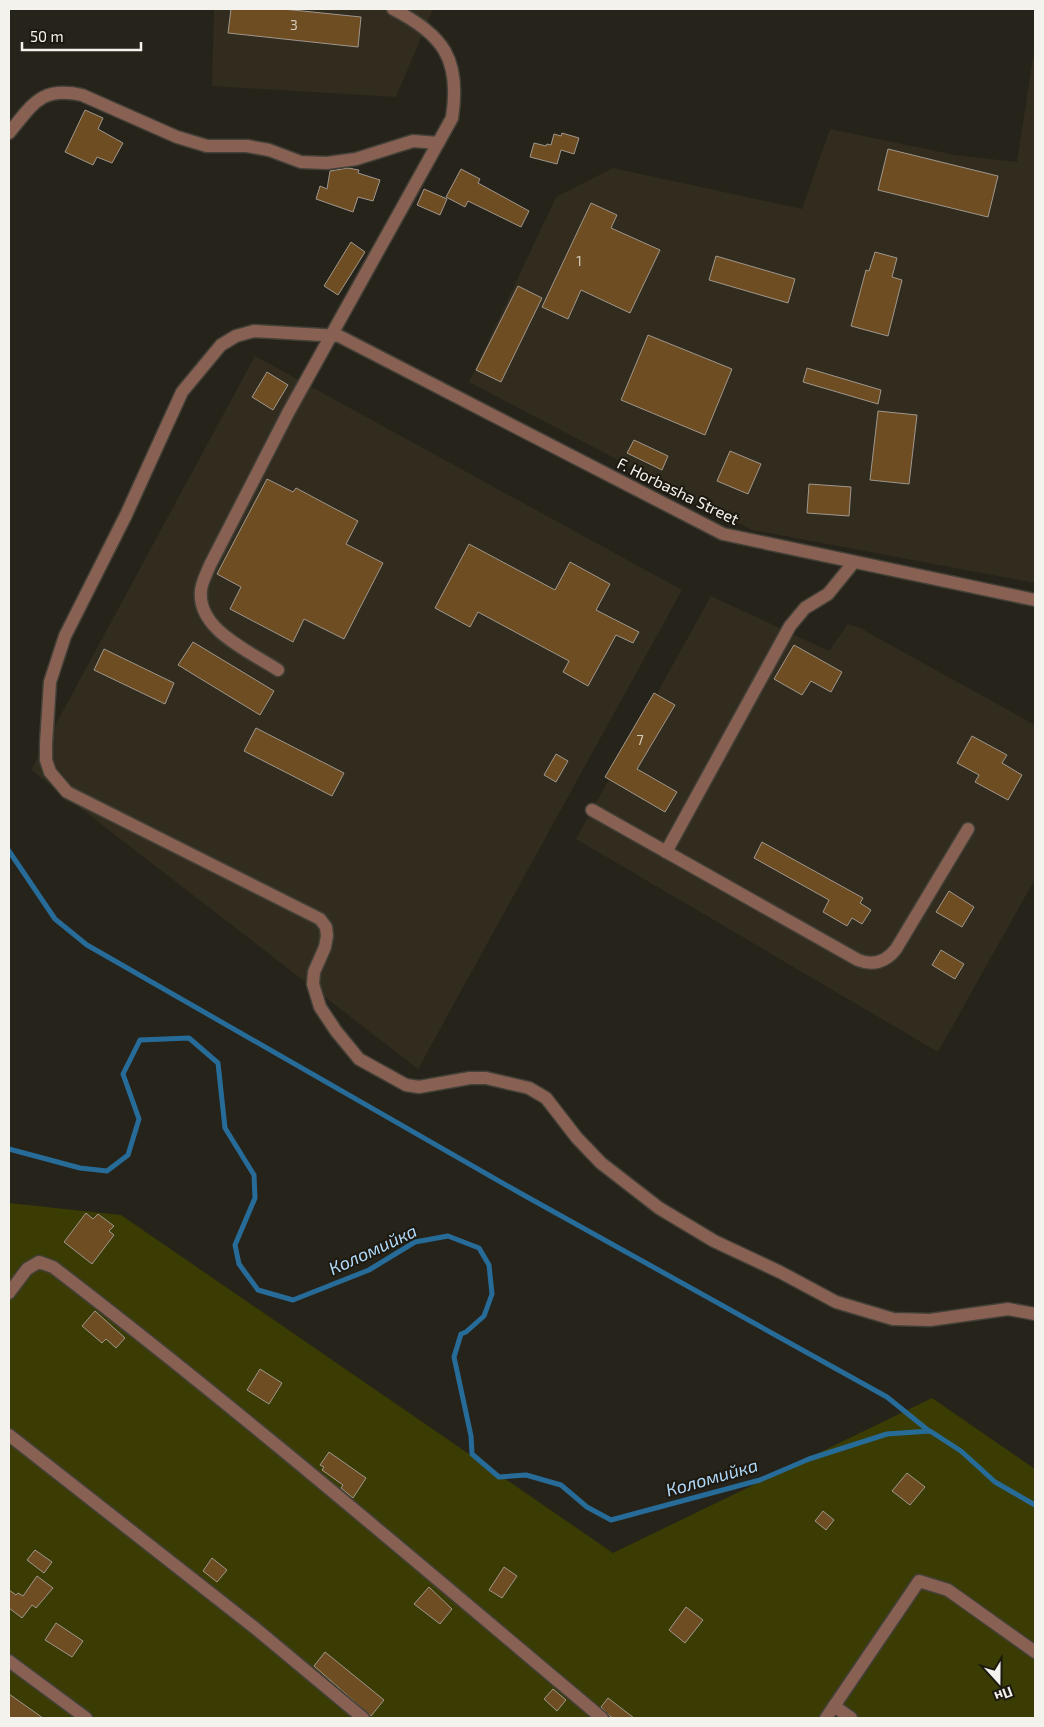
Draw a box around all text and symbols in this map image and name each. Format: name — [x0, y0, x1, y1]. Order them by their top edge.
house number: 3 — [290, 16, 298, 33]
scale bar — [22, 20, 141, 52]
text: 50 m — [30, 27, 64, 45]
house number: 1 — [576, 252, 582, 269]
street label: F. Horbasha Street — [614, 453, 742, 528]
house number: 7 — [636, 731, 644, 748]
water label: Коломийка — [325, 1219, 420, 1279]
water label: Коломийка — [663, 1453, 760, 1501]
north arrow — [974, 1657, 1024, 1707]
text: Пн — [992, 1683, 1015, 1706]

